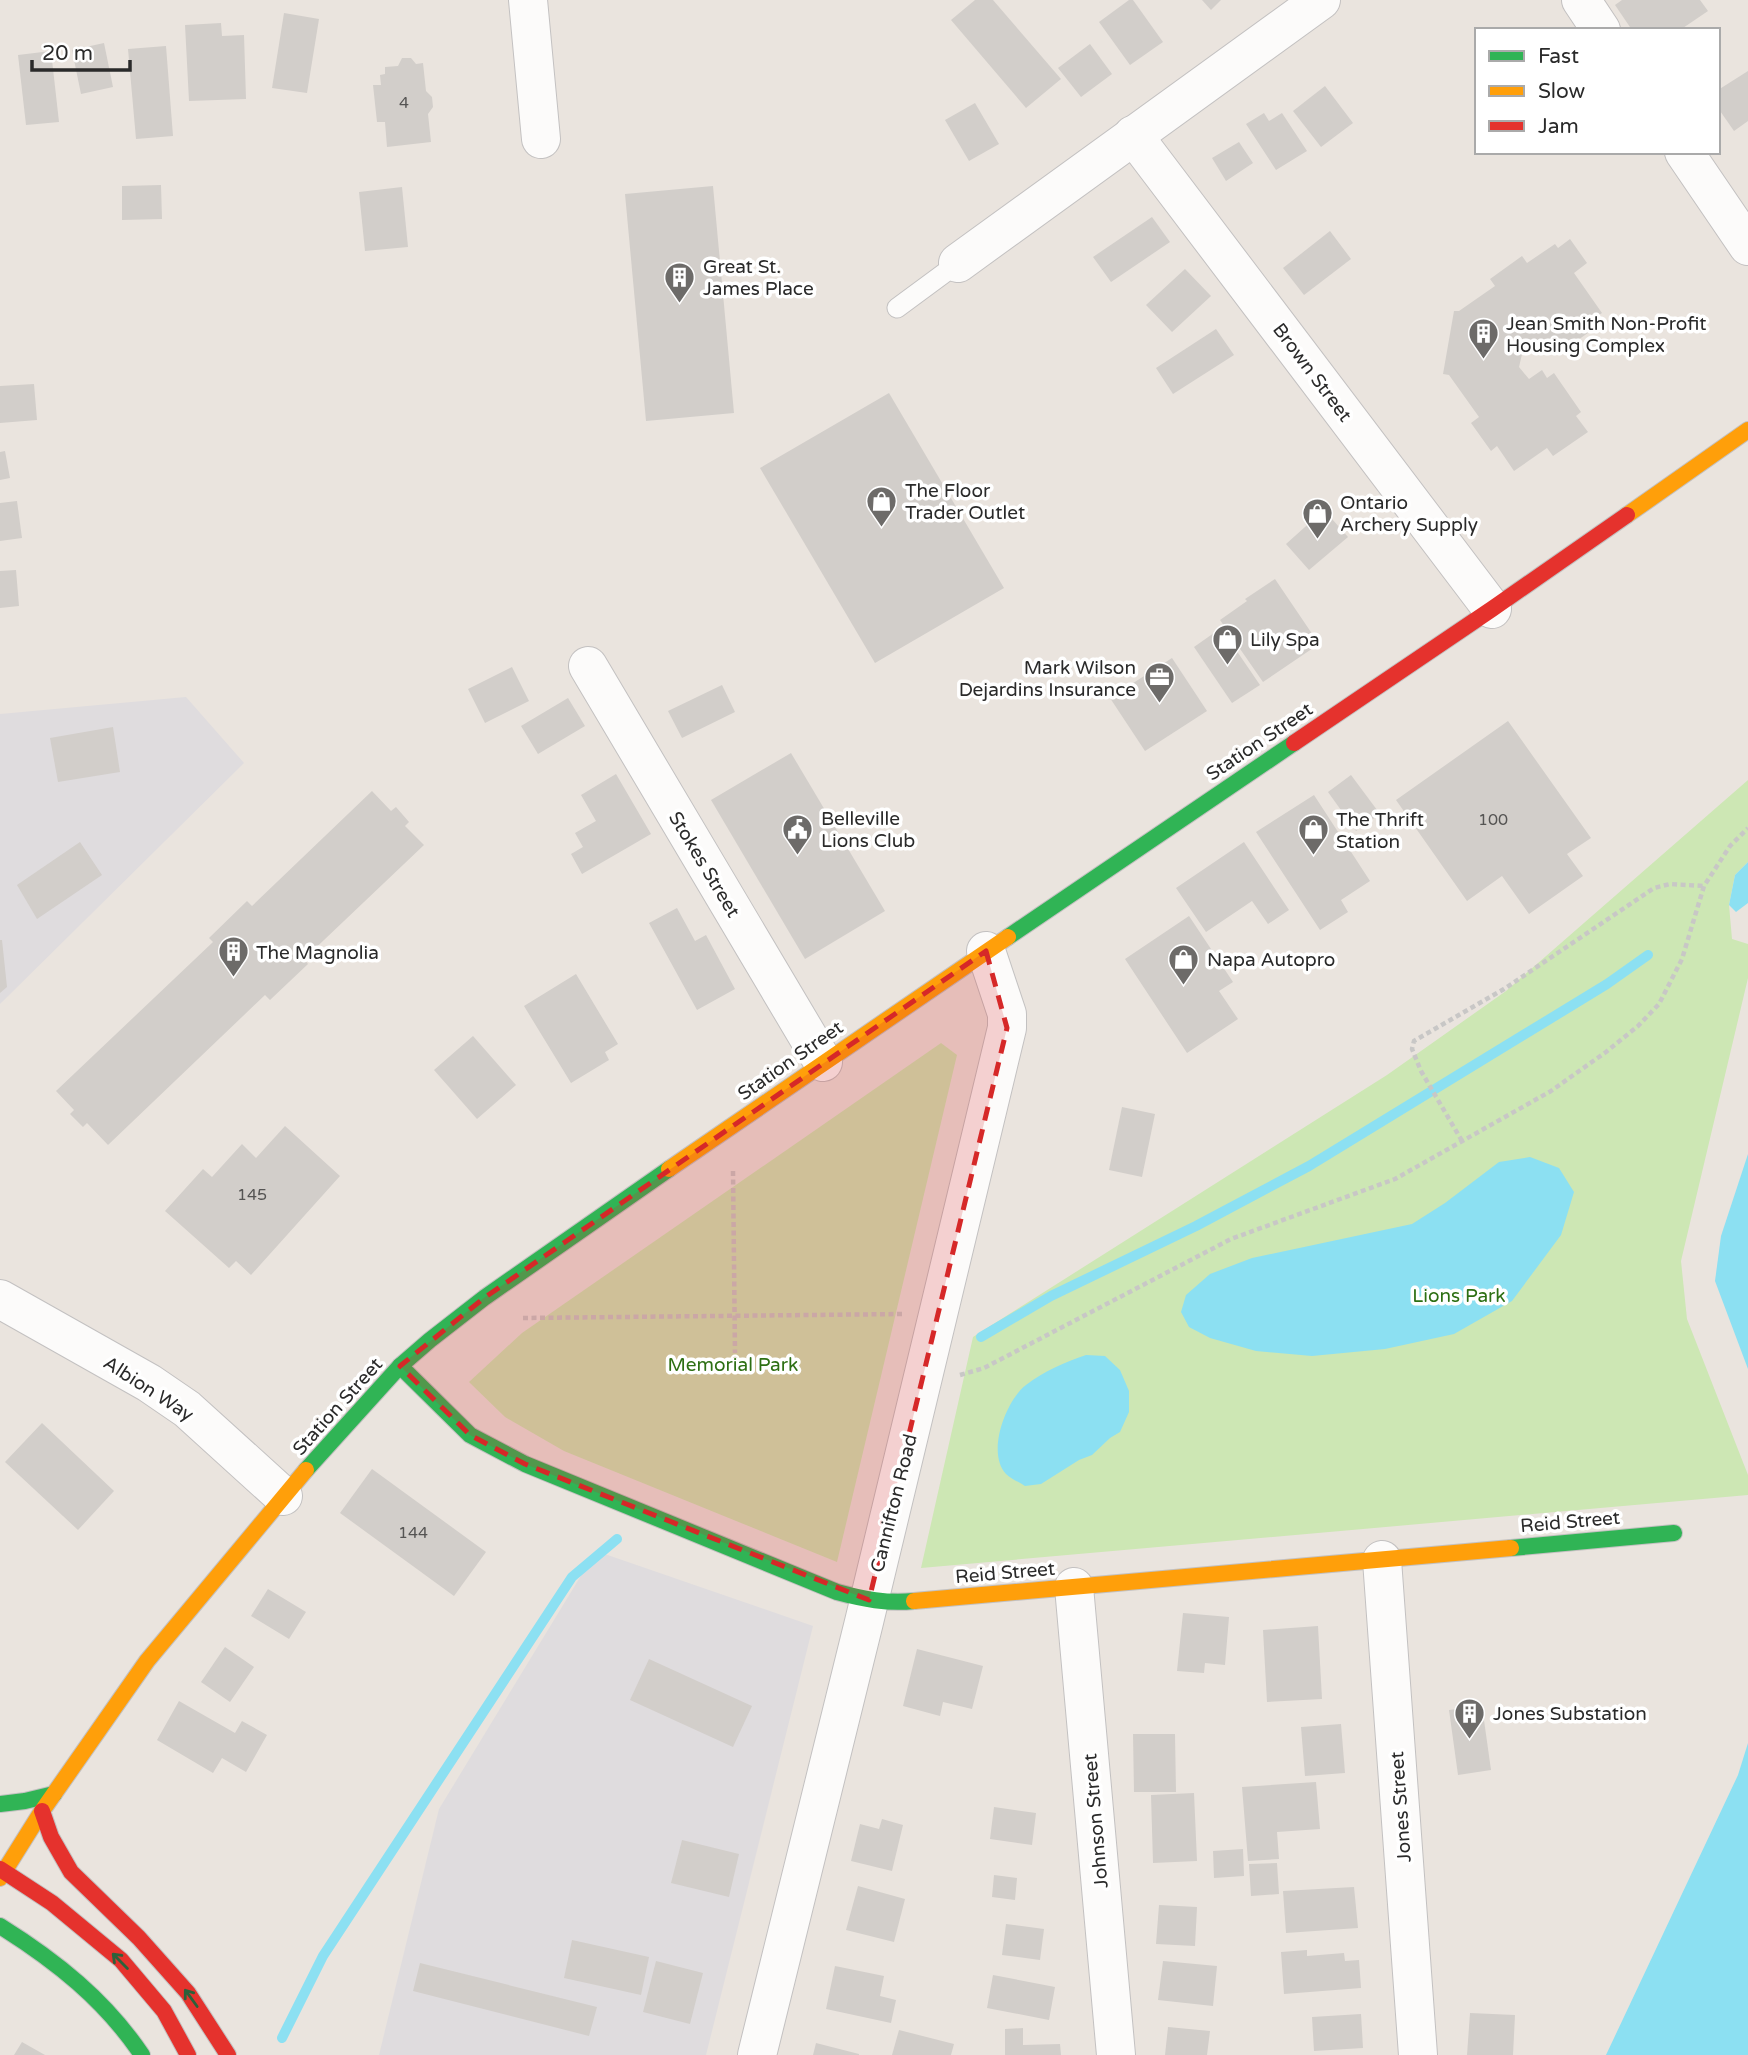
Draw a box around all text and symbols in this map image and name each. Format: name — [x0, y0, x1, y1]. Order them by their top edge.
scale bar — [32, 28, 130, 72]
legend — [1475, 28, 1720, 154]
text: 20 m — [42, 41, 93, 66]
text: Fast — [1538, 44, 1579, 69]
text: Slow — [1538, 79, 1586, 104]
house number: 4 — [399, 93, 409, 113]
text: Jam — [1538, 114, 1579, 139]
place label: Great St. James Place — [703, 256, 814, 300]
building icon: Great St. James Place — [663, 260, 697, 304]
place label: Jean Smith Non-Profit Housing Complex — [1506, 313, 1707, 357]
building icon: Jean Smith Non-Profit Housing Complex — [1466, 317, 1500, 361]
street label: Brown Street — [1268, 319, 1356, 426]
place label: The Floor Trader Outlet — [905, 480, 1025, 524]
shop icon: The Floor Trader Outlet — [865, 484, 899, 528]
place label: Ontario Archery Supply — [1340, 492, 1478, 536]
shop icon: Ontario Archery Supply — [1300, 496, 1334, 540]
shop icon: Lily Spa — [1210, 622, 1244, 666]
place label: Lily Spa — [1250, 629, 1320, 651]
place label: Mark Wilson Dejardins Insurance — [959, 657, 1136, 701]
office icon: Mark Wilson Dejardins Insurance — [1142, 661, 1176, 705]
street label: Station Street — [1202, 698, 1317, 785]
street label: Stokes Street — [664, 808, 744, 921]
place label: Belleville Lions Club — [821, 808, 915, 852]
place label: The Thrift Station — [1336, 809, 1424, 853]
house number: 100 — [1478, 810, 1508, 830]
public building icon: Belleville Lions Club — [781, 812, 815, 856]
shop icon: The Thrift Station — [1296, 813, 1330, 857]
building icon: The Magnolia — [216, 935, 250, 979]
place label: The Magnolia — [256, 942, 379, 964]
shop icon: Napa Autopro — [1167, 942, 1201, 986]
place label: Napa Autopro — [1207, 949, 1335, 971]
street label: Station Street — [734, 1016, 847, 1105]
house number: 145 — [237, 1185, 267, 1205]
park label: Lions Park — [1412, 1285, 1506, 1307]
street label: Albion Way — [99, 1352, 198, 1426]
street label: Station Street — [288, 1353, 387, 1460]
park label: Memorial Park — [668, 1354, 798, 1376]
street label: Cannifton Road — [866, 1432, 922, 1575]
street label: Reid Street — [1519, 1507, 1621, 1537]
house number: 144 — [398, 1523, 428, 1543]
street label: Reid Street — [954, 1558, 1056, 1588]
building icon: Jones Substation — [1453, 1696, 1487, 1740]
place label: Jones Substation — [1493, 1703, 1647, 1725]
street label: Jones Street — [1386, 1751, 1416, 1863]
street label: Johnson Street — [1079, 1753, 1113, 1889]
one-way arrow — [112, 1952, 129, 1969]
one-way arrow — [184, 1989, 198, 2008]

